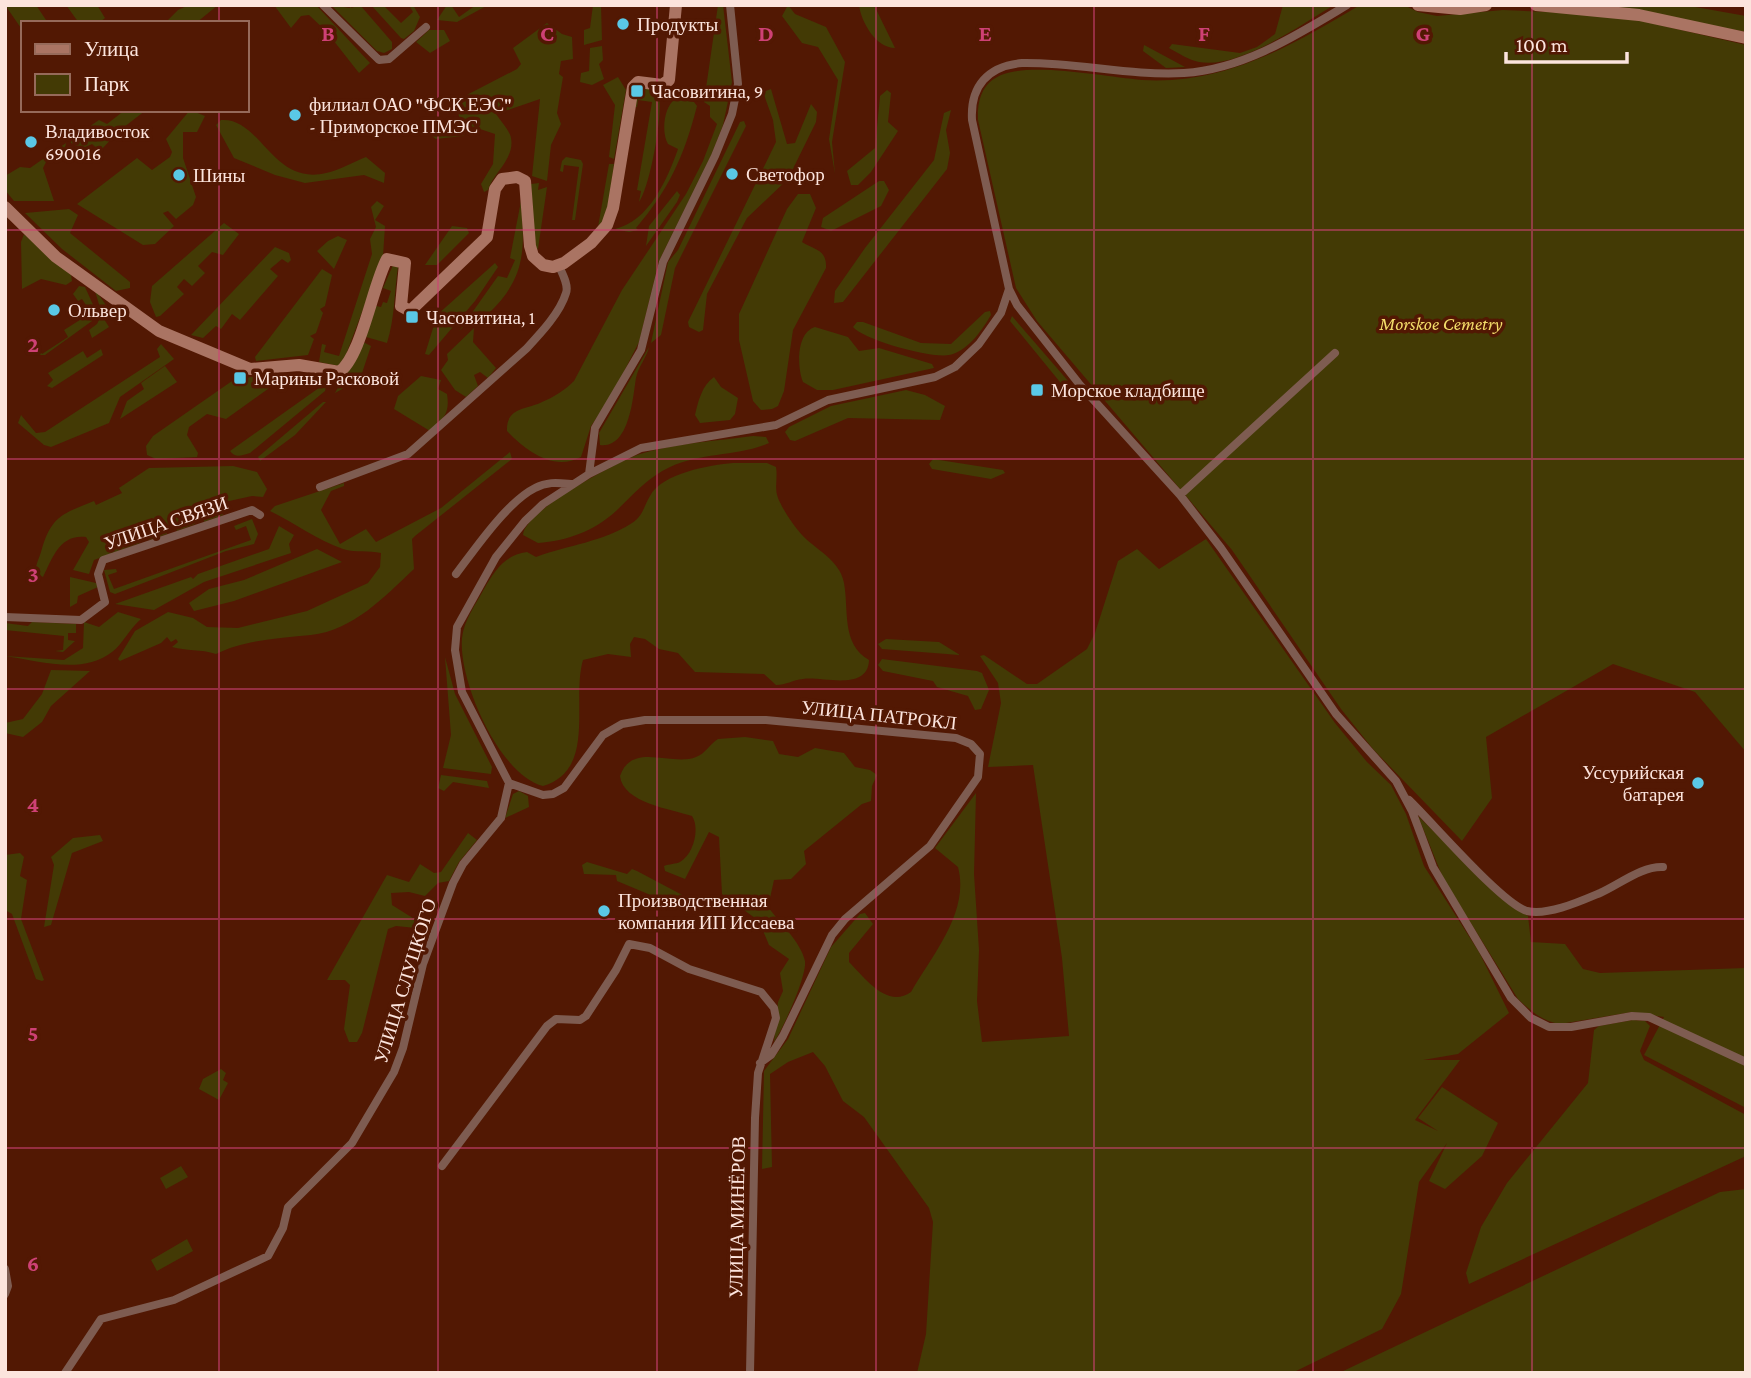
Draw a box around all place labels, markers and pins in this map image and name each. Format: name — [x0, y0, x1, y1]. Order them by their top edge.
place label: Продукты — [637, 14, 719, 35]
marker: Продукты — [615, 16, 631, 32]
place label: Часовитина, 9 — [651, 81, 763, 102]
marker: Часовитина, 9 — [629, 83, 645, 99]
place label: филиал ОАО "ФСК ЕЭС" - Приморское ПМЭС — [309, 94, 512, 137]
marker: филиал ОАО "ФСК ЕЭС" - Приморское ПМЭС — [287, 107, 303, 123]
place label: Владивосток 690016 — [45, 121, 150, 164]
marker: Владивосток 690016 — [23, 134, 39, 150]
place label: Светофор — [746, 164, 825, 185]
place label: Шины — [193, 165, 246, 186]
marker: Светофор — [724, 166, 740, 182]
marker: Шины — [171, 167, 187, 183]
place label: Ольвер — [68, 300, 127, 321]
marker: Ольвер — [46, 302, 62, 318]
place label: Часовитина, 1 — [426, 307, 535, 328]
marker: Часовитина, 1 — [404, 309, 420, 325]
place label: Марины Расковой — [254, 368, 399, 389]
marker: Марины Расковой — [232, 370, 248, 386]
place label: Морское кладбище — [1051, 380, 1205, 401]
marker: Морское кладбище — [1029, 382, 1045, 398]
place label: Уссурийская батарея — [1582, 762, 1684, 805]
marker: Уссурийская батарея — [1690, 775, 1706, 791]
place label: Производственная компания ИП Иссаева — [618, 890, 795, 933]
marker: Производственная компания ИП Иссаева — [596, 903, 612, 919]

